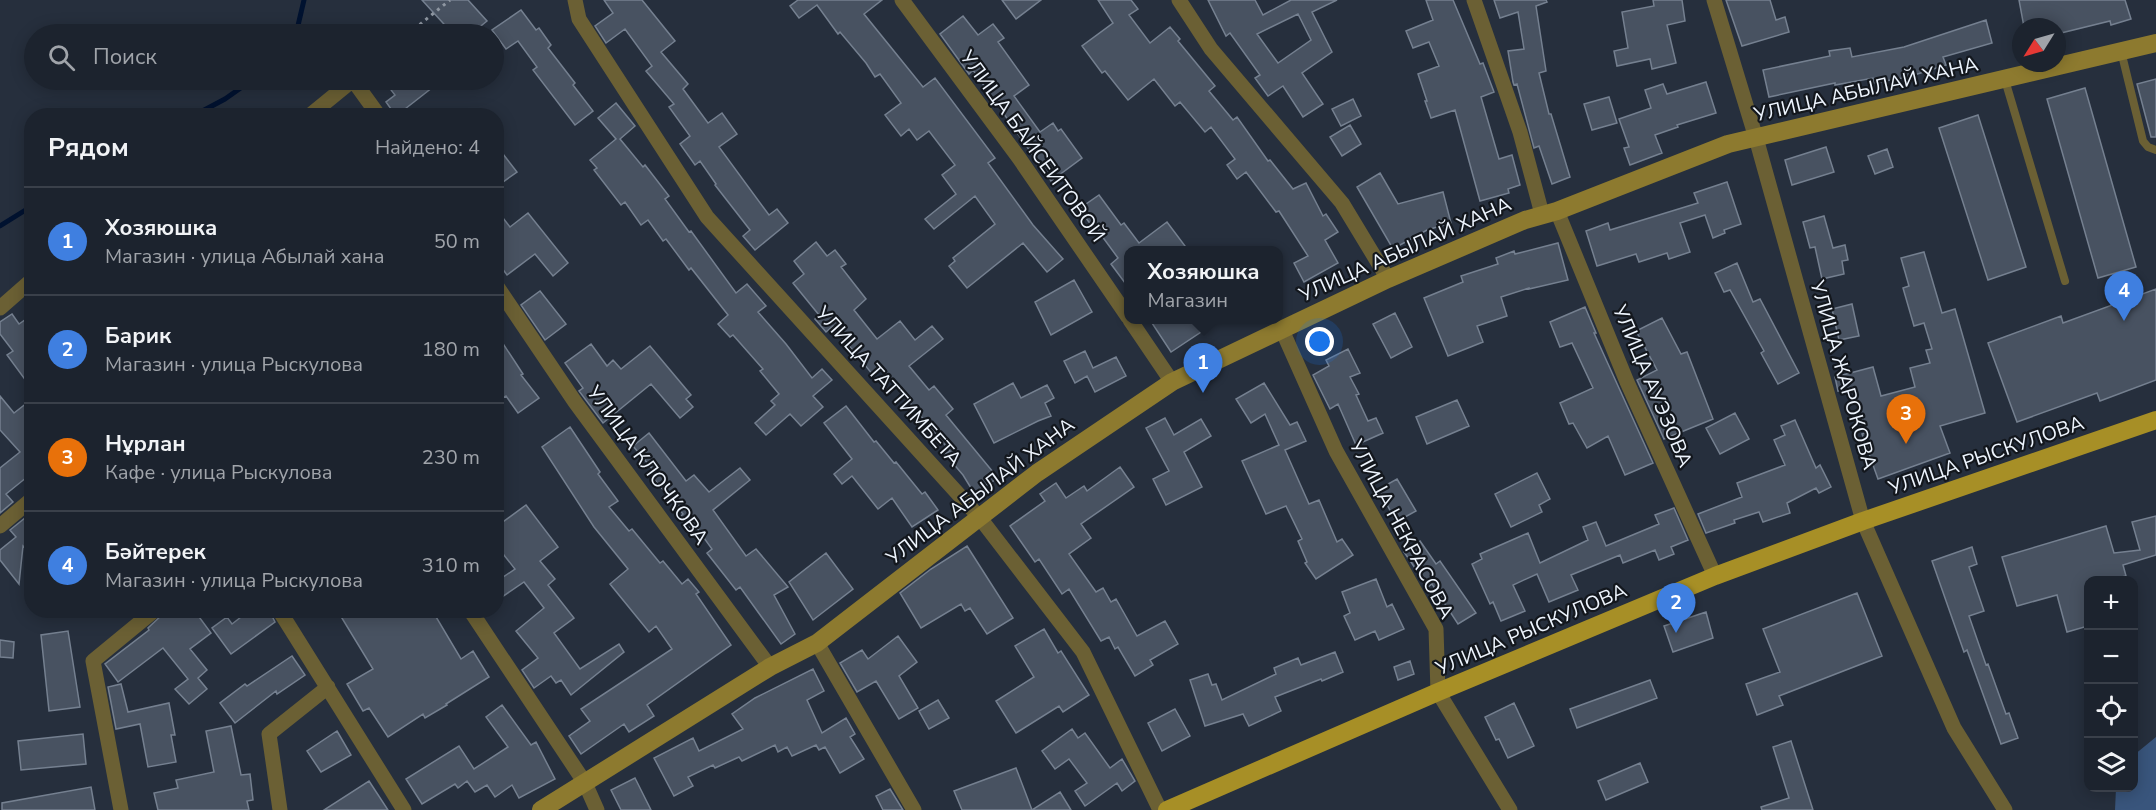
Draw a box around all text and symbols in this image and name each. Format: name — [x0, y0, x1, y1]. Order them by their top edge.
north arrow — [2012, 18, 2066, 72]
search box — [24, 24, 504, 90]
icon: search — [45, 41, 78, 74]
text: Поиск — [93, 42, 157, 72]
street label: УЛИЦА БАЙСЕИТОВОЙ — [953, 44, 1111, 248]
street label: УЛИЦА АБЫЛАЙ ХАНА — [1750, 50, 1981, 129]
text: Рядом — [48, 130, 129, 165]
text: Найдено: 4 — [375, 134, 480, 161]
street label: УЛИЦА АБЫЛАЙ ХАНА — [1294, 190, 1516, 309]
text: Хозяюшка — [105, 213, 217, 243]
text: 1 — [62, 228, 74, 255]
text: 50 m — [434, 228, 480, 255]
text: Магазин · улица Абылай хана — [105, 243, 385, 270]
popup — [1124, 246, 1283, 324]
text: Хозяюшка — [1147, 257, 1260, 287]
pin: 4 — [2104, 272, 2144, 321]
street label: УЛИЦА ЖАРОКОВА — [1803, 277, 1884, 473]
text: Магазин — [1147, 287, 1228, 314]
street label: УЛИЦА ТАТТИМБЕТА — [809, 300, 968, 473]
street label: УЛИЦА АУЭЗОВА — [1606, 300, 1699, 472]
text: Барик — [105, 321, 171, 351]
your location — [1305, 327, 1334, 356]
text: 2 — [62, 336, 74, 363]
text: 180 m — [422, 336, 480, 363]
pin: 1 — [1184, 344, 1222, 393]
text: Магазин · улица Рыскулова — [105, 351, 363, 378]
street label: УЛИЦА КЛОЧКОВА — [580, 380, 715, 551]
pin: 3 — [1886, 394, 1926, 444]
street label: УЛИЦА РЫСКУЛОВА — [1884, 409, 2088, 502]
street label: УЛИЦА АБЫЛАЙ ХАНА — [880, 411, 1080, 572]
text: Нұрлан — [105, 429, 186, 459]
street label: УЛИЦА НЕКРАСОВА — [1342, 434, 1460, 624]
text: 3 — [62, 444, 74, 471]
text: 230 m — [422, 444, 480, 471]
text: Кафе · улица Рыскулова — [105, 459, 333, 486]
text: Бәйтерек — [105, 537, 206, 567]
text: 4 — [62, 552, 74, 579]
text: 310 m — [422, 552, 480, 579]
text: Магазин · улица Рыскулова — [105, 567, 363, 594]
map controls — [2084, 576, 2138, 792]
button: + — [2084, 576, 2138, 630]
street label: УЛИЦА РЫСКУЛОВА — [1431, 577, 1631, 682]
pin: 2 — [1656, 584, 1696, 633]
button: − — [2084, 630, 2138, 684]
button: locate — [2084, 684, 2138, 738]
button: layers — [2084, 738, 2138, 792]

